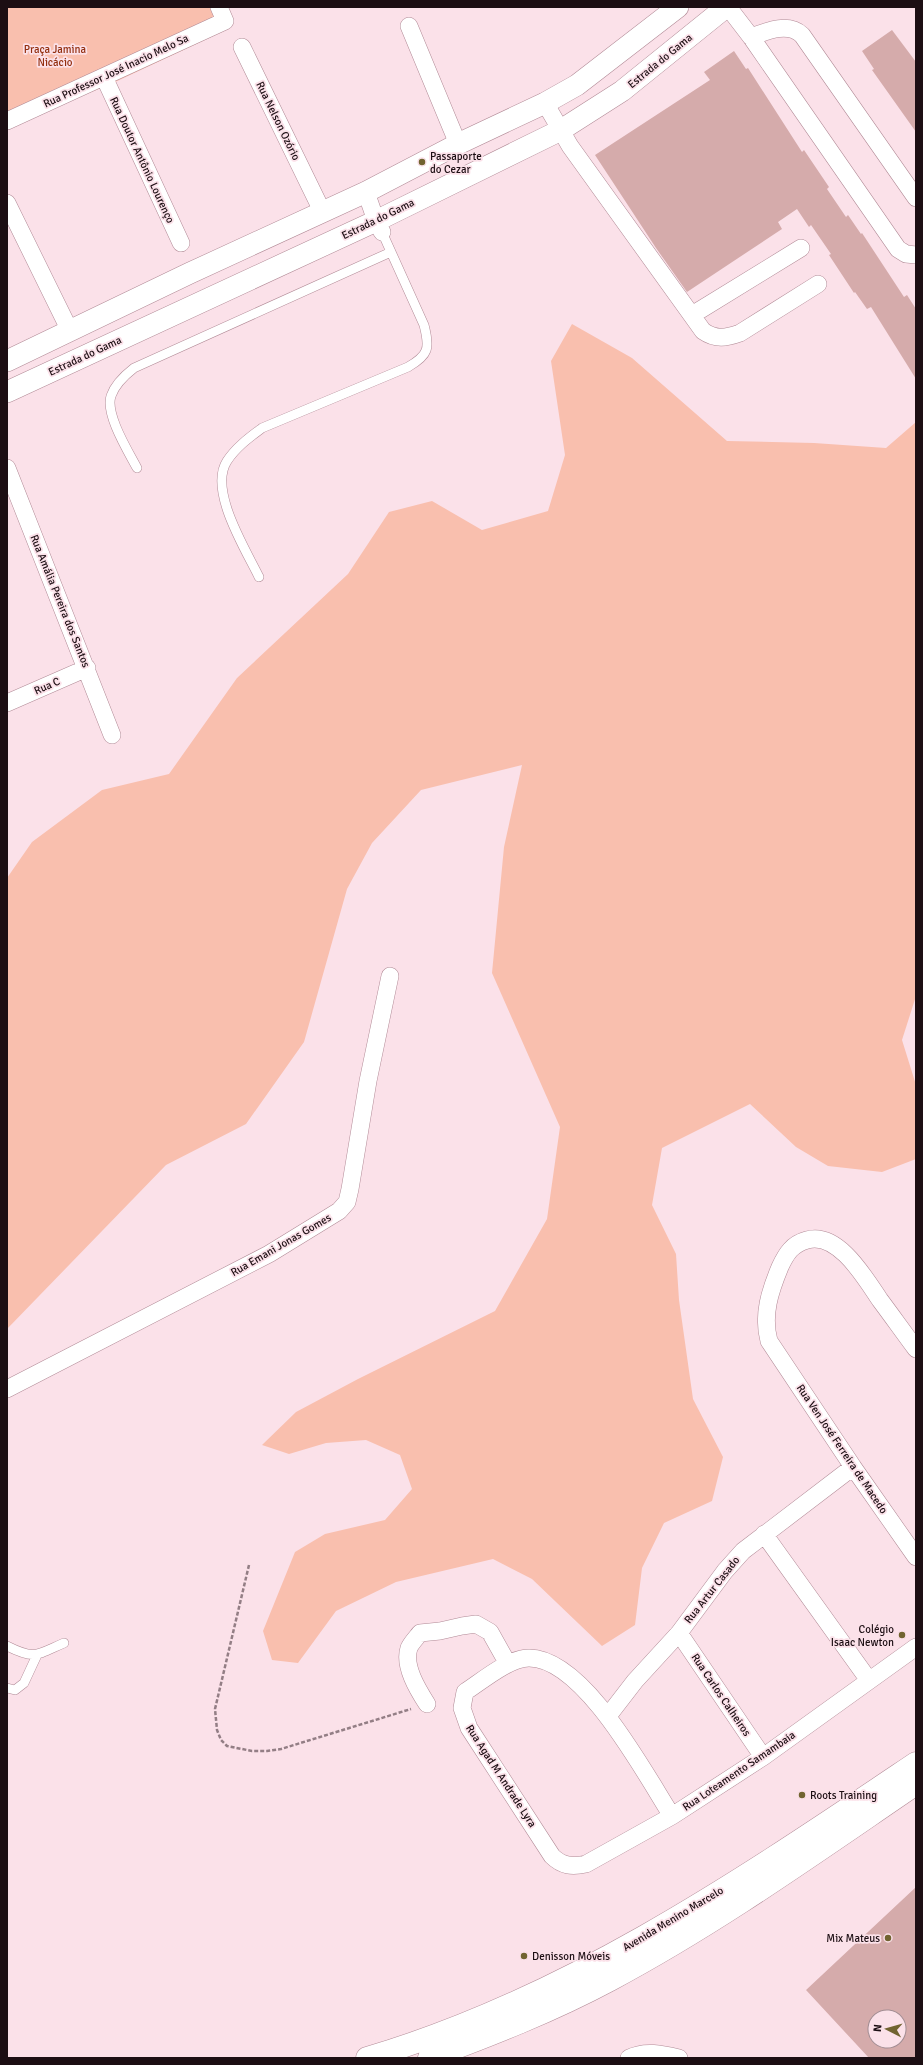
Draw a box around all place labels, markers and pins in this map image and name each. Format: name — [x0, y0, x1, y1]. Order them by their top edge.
place label: Passaporte do Cezar — [430, 150, 482, 176]
marker: Passaporte do Cezar — [417, 157, 427, 167]
place label: Colégio Isaac Newton — [831, 1623, 894, 1649]
marker: Colégio Isaac Newton — [897, 1630, 907, 1640]
place label: Roots Training — [810, 1789, 877, 1802]
marker: Roots Training — [797, 1790, 807, 1800]
place label: Mix Mateus — [826, 1932, 880, 1945]
marker: Mix Mateus — [883, 1933, 893, 1943]
place label: Denisson Móveis — [532, 1950, 610, 1963]
marker: Denisson Móveis — [519, 1951, 529, 1961]

